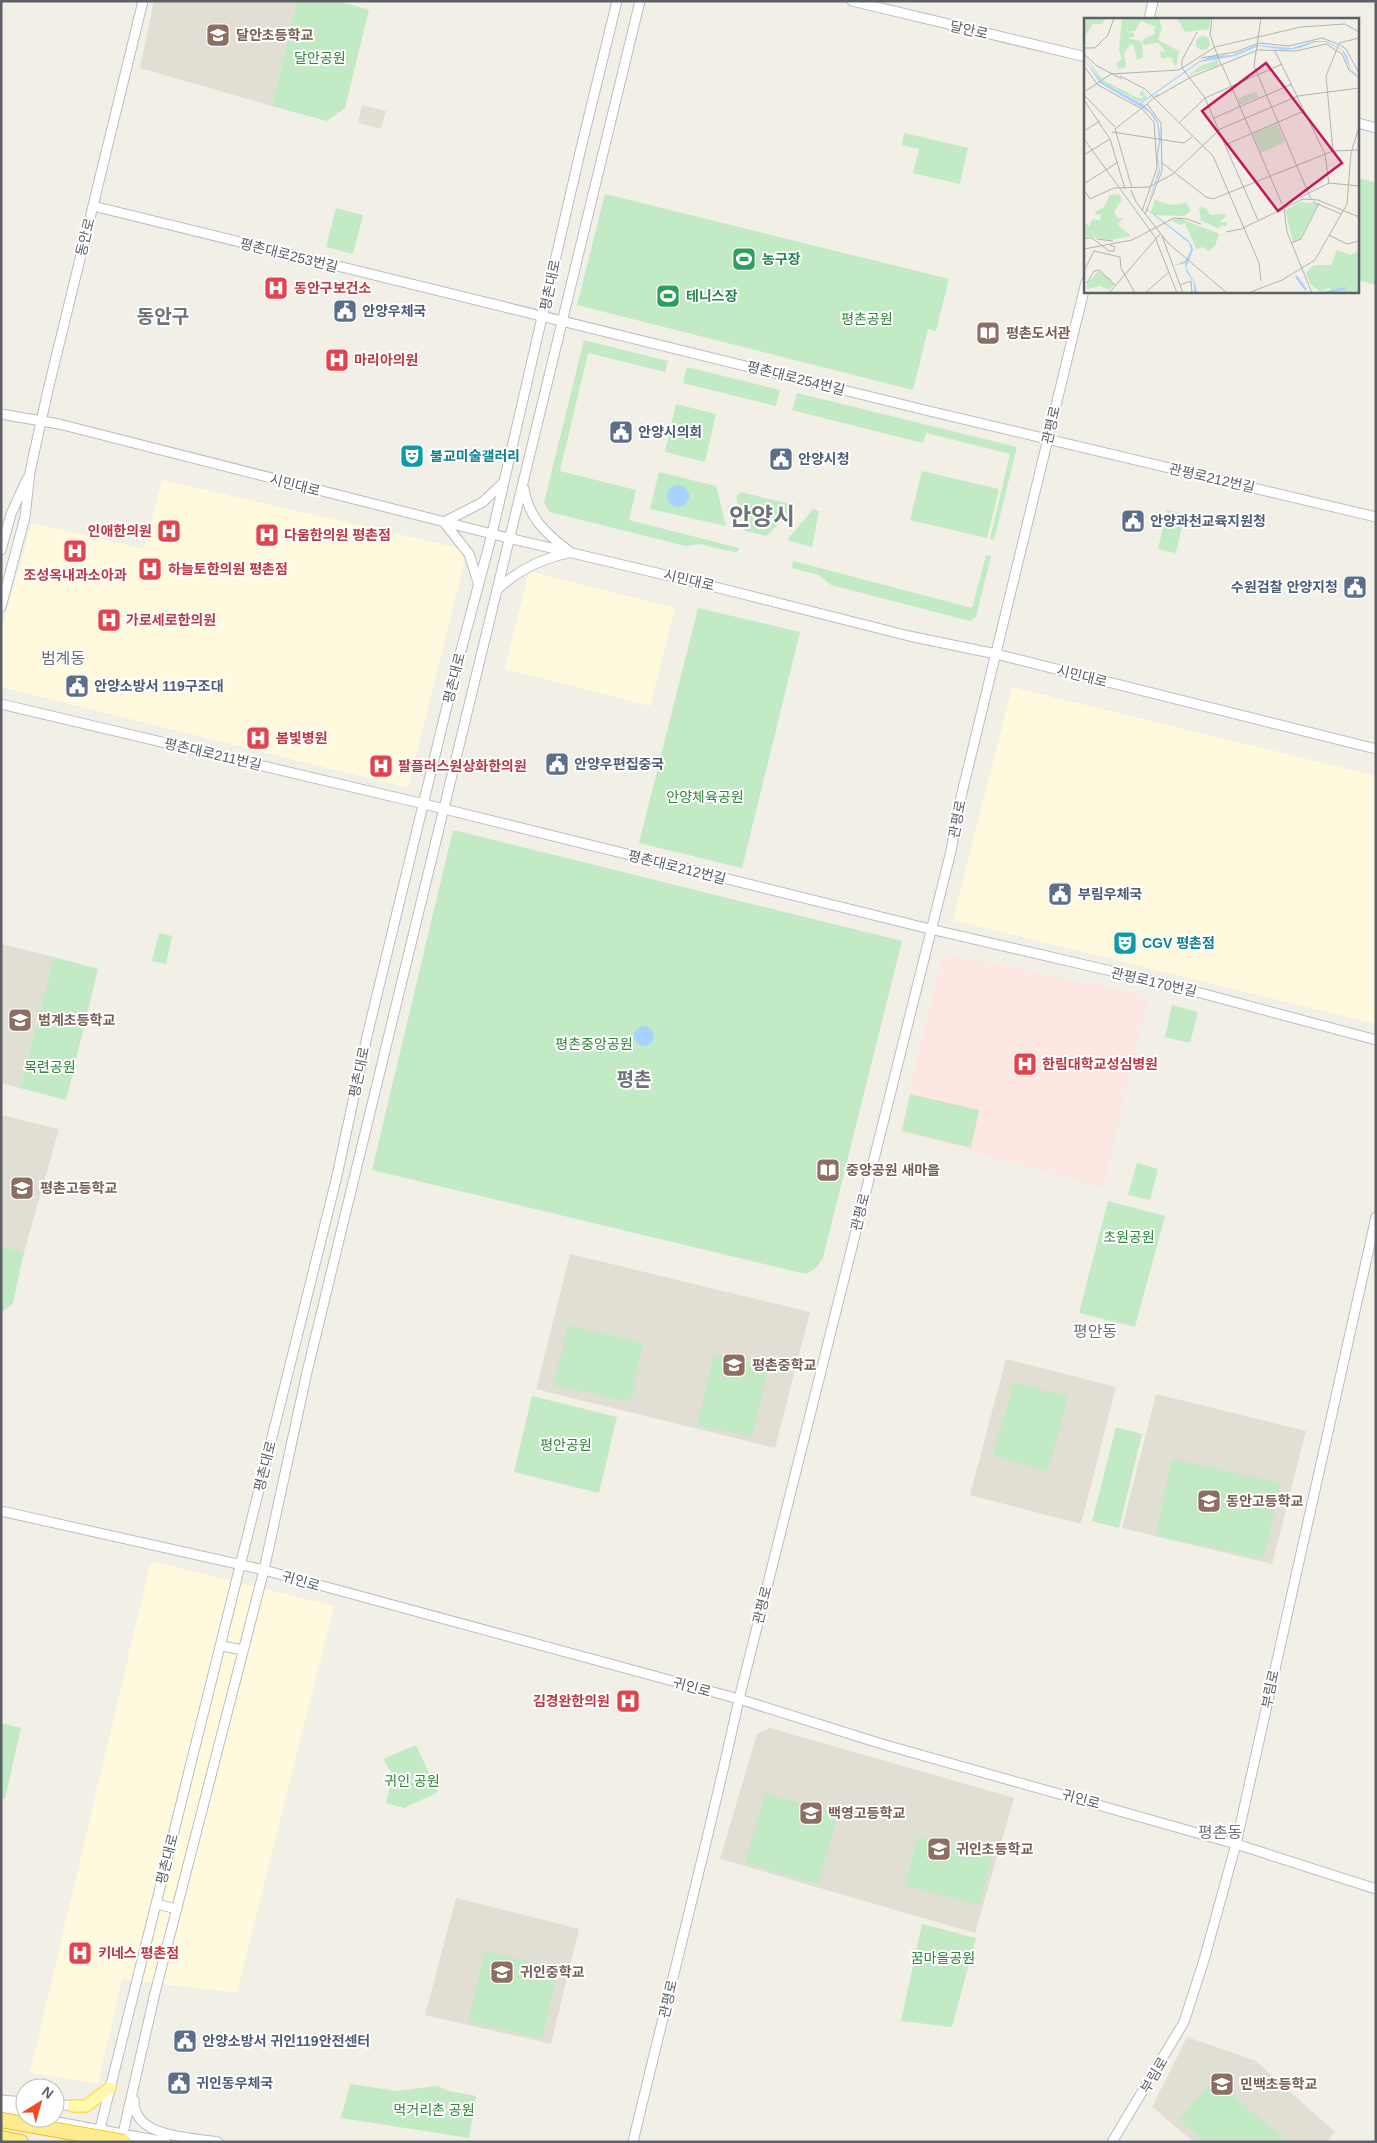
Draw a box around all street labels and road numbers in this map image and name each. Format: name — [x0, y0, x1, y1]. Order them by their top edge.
street label: 달안로 — [948, 18, 990, 42]
street label: 동안로 — [73, 216, 97, 258]
street label: 평촌대로253번길 — [238, 235, 340, 275]
street label: 평촌대로 — [537, 258, 563, 312]
street label: 평촌대로254번길 — [745, 358, 847, 398]
street label: 관평로 — [1039, 404, 1063, 446]
street label: 관평로212번길 — [1167, 460, 1257, 496]
street label: 시민대로 — [268, 471, 322, 499]
street label: 시민대로 — [662, 566, 716, 594]
street label: 평촌대로 — [440, 651, 468, 705]
street label: 시민대로 — [1055, 662, 1109, 690]
street label: 평촌대로211번길 — [163, 735, 263, 773]
street label: 관평로 — [945, 798, 969, 839]
street label: 평촌대로212번길 — [626, 847, 728, 887]
street label: 관평로170번길 — [1109, 964, 1199, 1000]
street label: 평촌대로 — [346, 1045, 372, 1099]
street label: 관평로 — [848, 1191, 872, 1233]
street label: 평촌대로 — [251, 1439, 279, 1493]
street label: 귀인로 — [280, 1568, 322, 1594]
street label: 관평로 — [750, 1584, 774, 1626]
street label: 부림로 — [1258, 1668, 1282, 1710]
street label: 귀인로 — [671, 1674, 713, 1700]
street label: 귀인로 — [1060, 1786, 1102, 1812]
street label: 평촌대로 — [153, 1832, 181, 1886]
street label: 관평로 — [656, 1978, 680, 2020]
street label: 부림로 — [1137, 2054, 1171, 2096]

